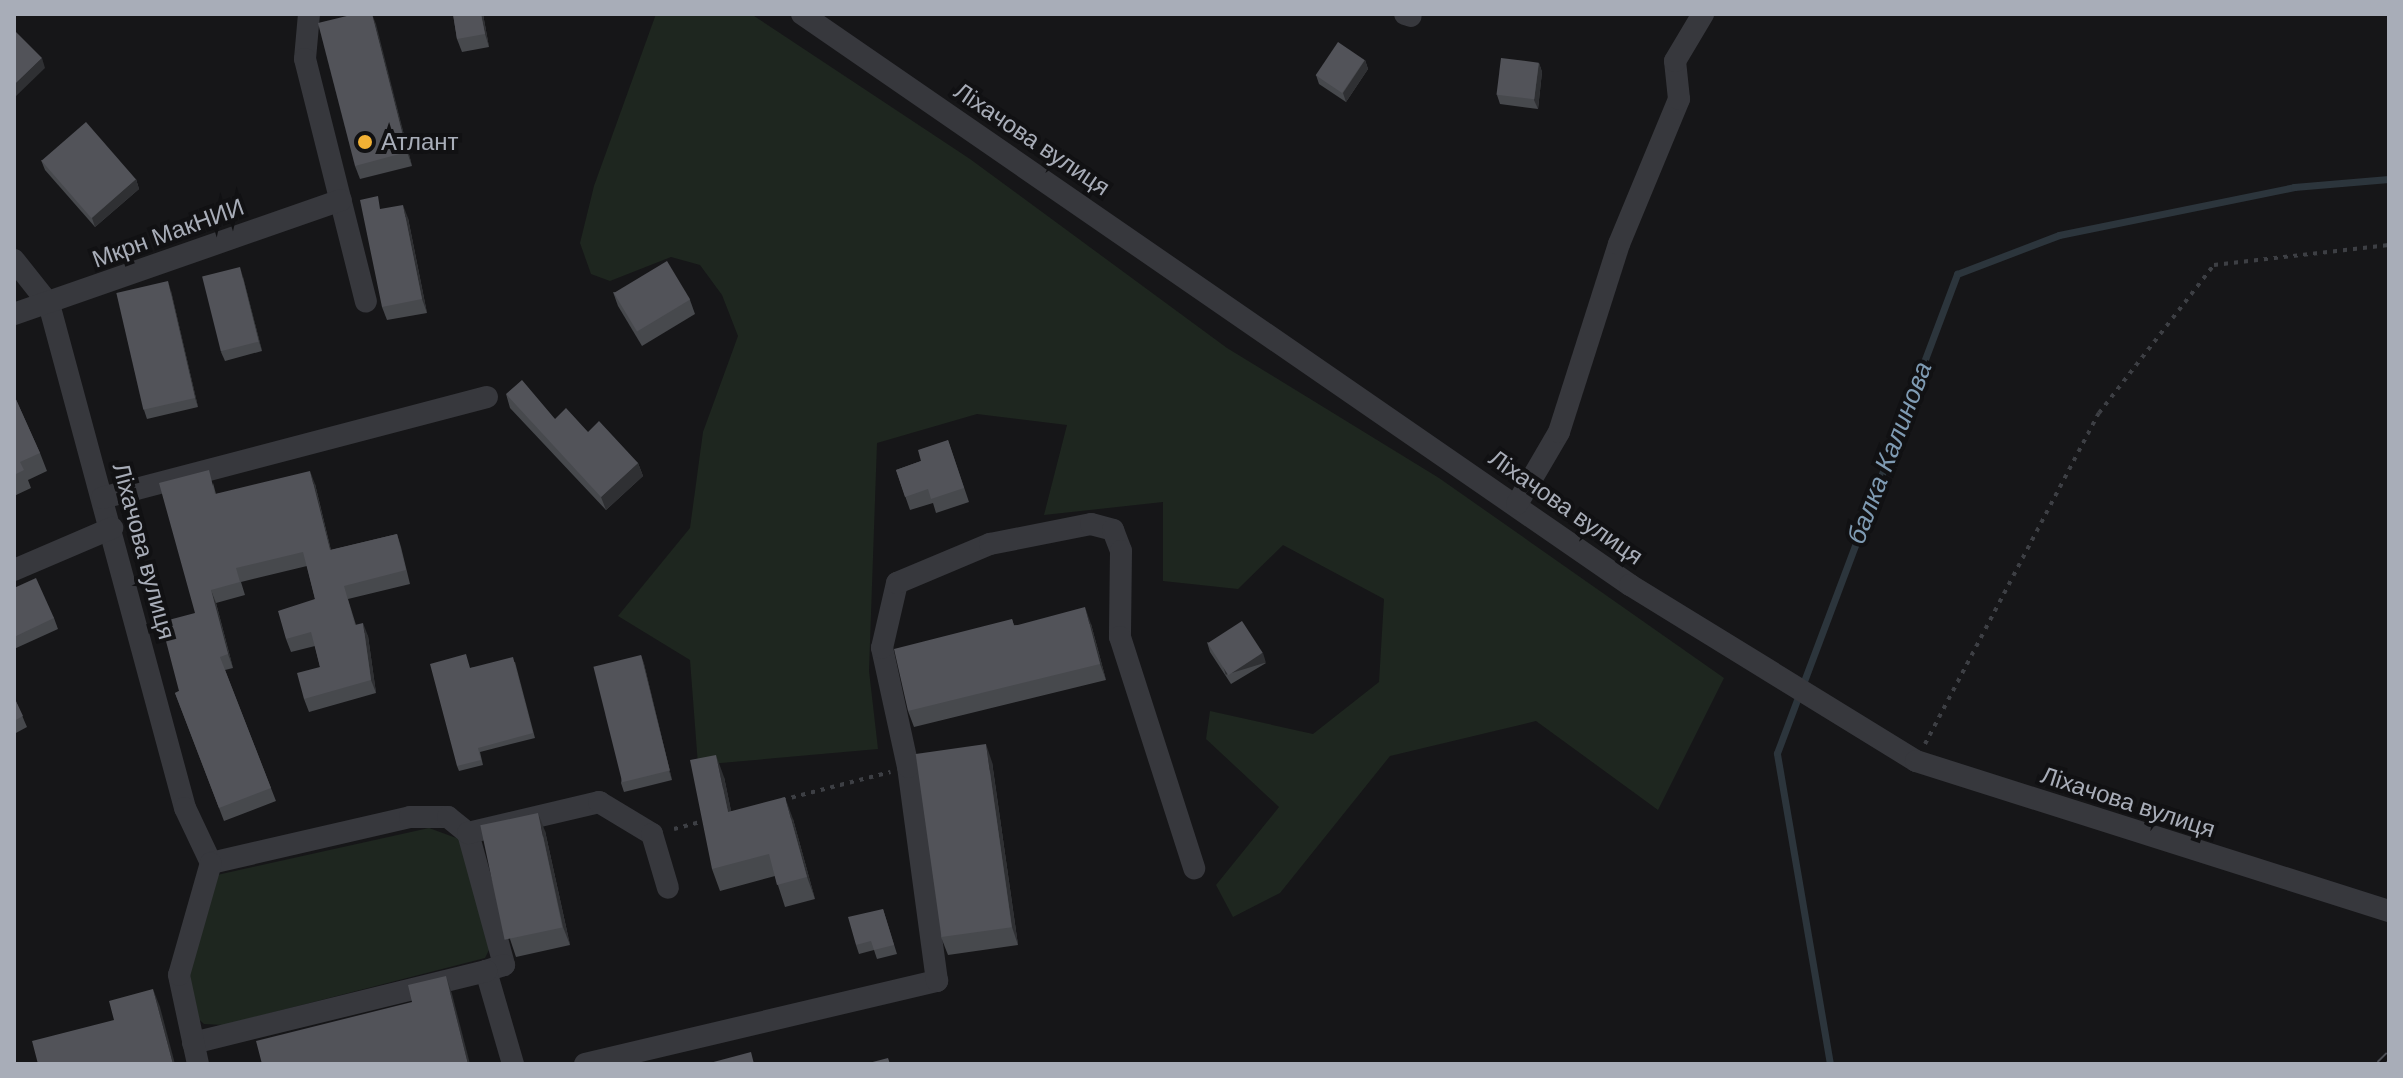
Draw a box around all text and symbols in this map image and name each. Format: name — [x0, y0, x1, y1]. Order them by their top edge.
street label: Ліхачова вулиця — [949, 76, 1115, 202]
place label: Атлант — [381, 128, 459, 156]
marker: Атлант — [356, 133, 374, 151]
street label: Мкрн МакНИИ — [88, 192, 248, 274]
water label: балка Калинова — [1841, 358, 1939, 548]
street label: Ліхачова вулиця — [1483, 443, 1649, 571]
street label: Ліхачова вулиця — [107, 460, 181, 642]
street label: Ліхачова вулиця — [2037, 760, 2219, 844]

